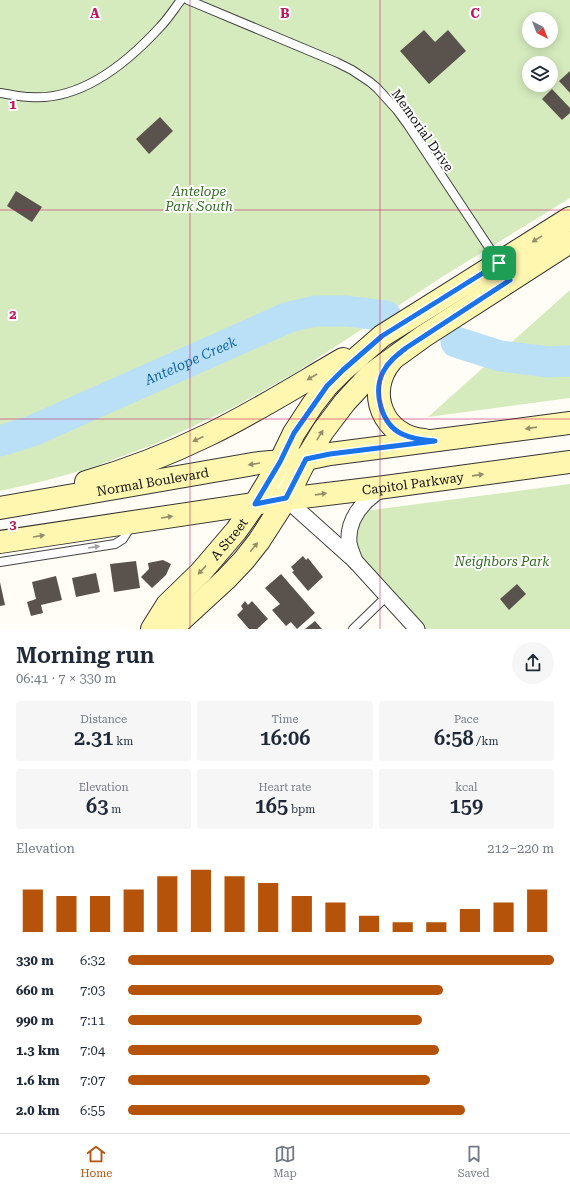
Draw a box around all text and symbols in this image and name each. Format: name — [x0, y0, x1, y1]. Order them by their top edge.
text: A — [90, 6, 100, 21]
text: B — [280, 6, 290, 21]
text: C — [470, 6, 480, 21]
north arrow — [522, 12, 558, 48]
map controls — [522, 12, 558, 92]
button: layers — [522, 56, 558, 92]
street label: Memorial Drive — [389, 86, 457, 174]
text: 1 — [9, 97, 17, 112]
park label: Antelope Park South — [164, 184, 233, 214]
one-way arrow — [532, 235, 542, 243]
pin — [482, 246, 516, 280]
icon: arrive — [488, 252, 510, 274]
text: 2 — [9, 307, 17, 322]
water label: Antelope Creek — [141, 333, 239, 388]
one-way arrow — [306, 373, 318, 380]
one-way arrow — [525, 425, 537, 431]
one-way arrow — [316, 430, 324, 440]
one-way arrow — [192, 436, 204, 442]
one-way arrow — [248, 462, 260, 468]
street label: Normal Boulevard — [96, 465, 211, 499]
street label: Capitol Parkway — [361, 469, 465, 498]
one-way arrow — [472, 472, 484, 478]
one-way arrow — [315, 491, 328, 497]
one-way arrow — [161, 514, 173, 520]
street label: A Street — [208, 515, 251, 563]
text: 3 — [9, 517, 17, 532]
one-way arrow — [32, 533, 45, 539]
one-way arrow — [250, 542, 258, 553]
one-way arrow — [88, 544, 100, 550]
park label: Neighbors Park — [454, 554, 550, 569]
one-way arrow — [198, 565, 207, 575]
button: share — [512, 642, 554, 684]
text: Morning run — [16, 643, 154, 668]
text: 06:41 · 7 × 330 m — [16, 671, 116, 686]
text: Distance — [80, 713, 127, 726]
text: Time — [272, 713, 298, 726]
text: Pace — [454, 713, 479, 726]
text: 2.31 — [74, 726, 114, 750]
text: 16:06 — [260, 726, 310, 750]
text: 6:58 — [434, 726, 474, 750]
text: km — [114, 735, 133, 748]
text: /km — [474, 735, 499, 748]
text: Elevation — [79, 781, 129, 794]
text: Heart rate — [259, 781, 311, 794]
text: kcal — [455, 781, 477, 794]
text: 63 — [86, 794, 108, 818]
text: 165 — [255, 794, 288, 818]
text: 159 — [450, 794, 483, 818]
text: m — [108, 803, 121, 816]
text: bpm — [288, 803, 315, 816]
text: Elevation — [16, 841, 75, 856]
text: 212–220 m — [487, 841, 554, 856]
text: 330 m — [16, 953, 54, 968]
text: 6:32 — [80, 953, 105, 968]
text: 660 m — [16, 983, 54, 998]
text: 7:03 — [80, 983, 105, 998]
text: 990 m — [16, 1013, 54, 1028]
text: 7:11 — [80, 1013, 105, 1028]
text: 1.3 km — [16, 1043, 59, 1058]
text: 7:04 — [80, 1043, 105, 1058]
text: 1.6 km — [16, 1073, 59, 1088]
text: 7:07 — [80, 1073, 105, 1088]
text: 2.0 km — [16, 1103, 59, 1118]
text: 6:55 — [80, 1103, 105, 1118]
tab: Home — [80, 1143, 112, 1180]
tab: Map — [273, 1143, 297, 1180]
tab: Saved — [458, 1143, 490, 1180]

